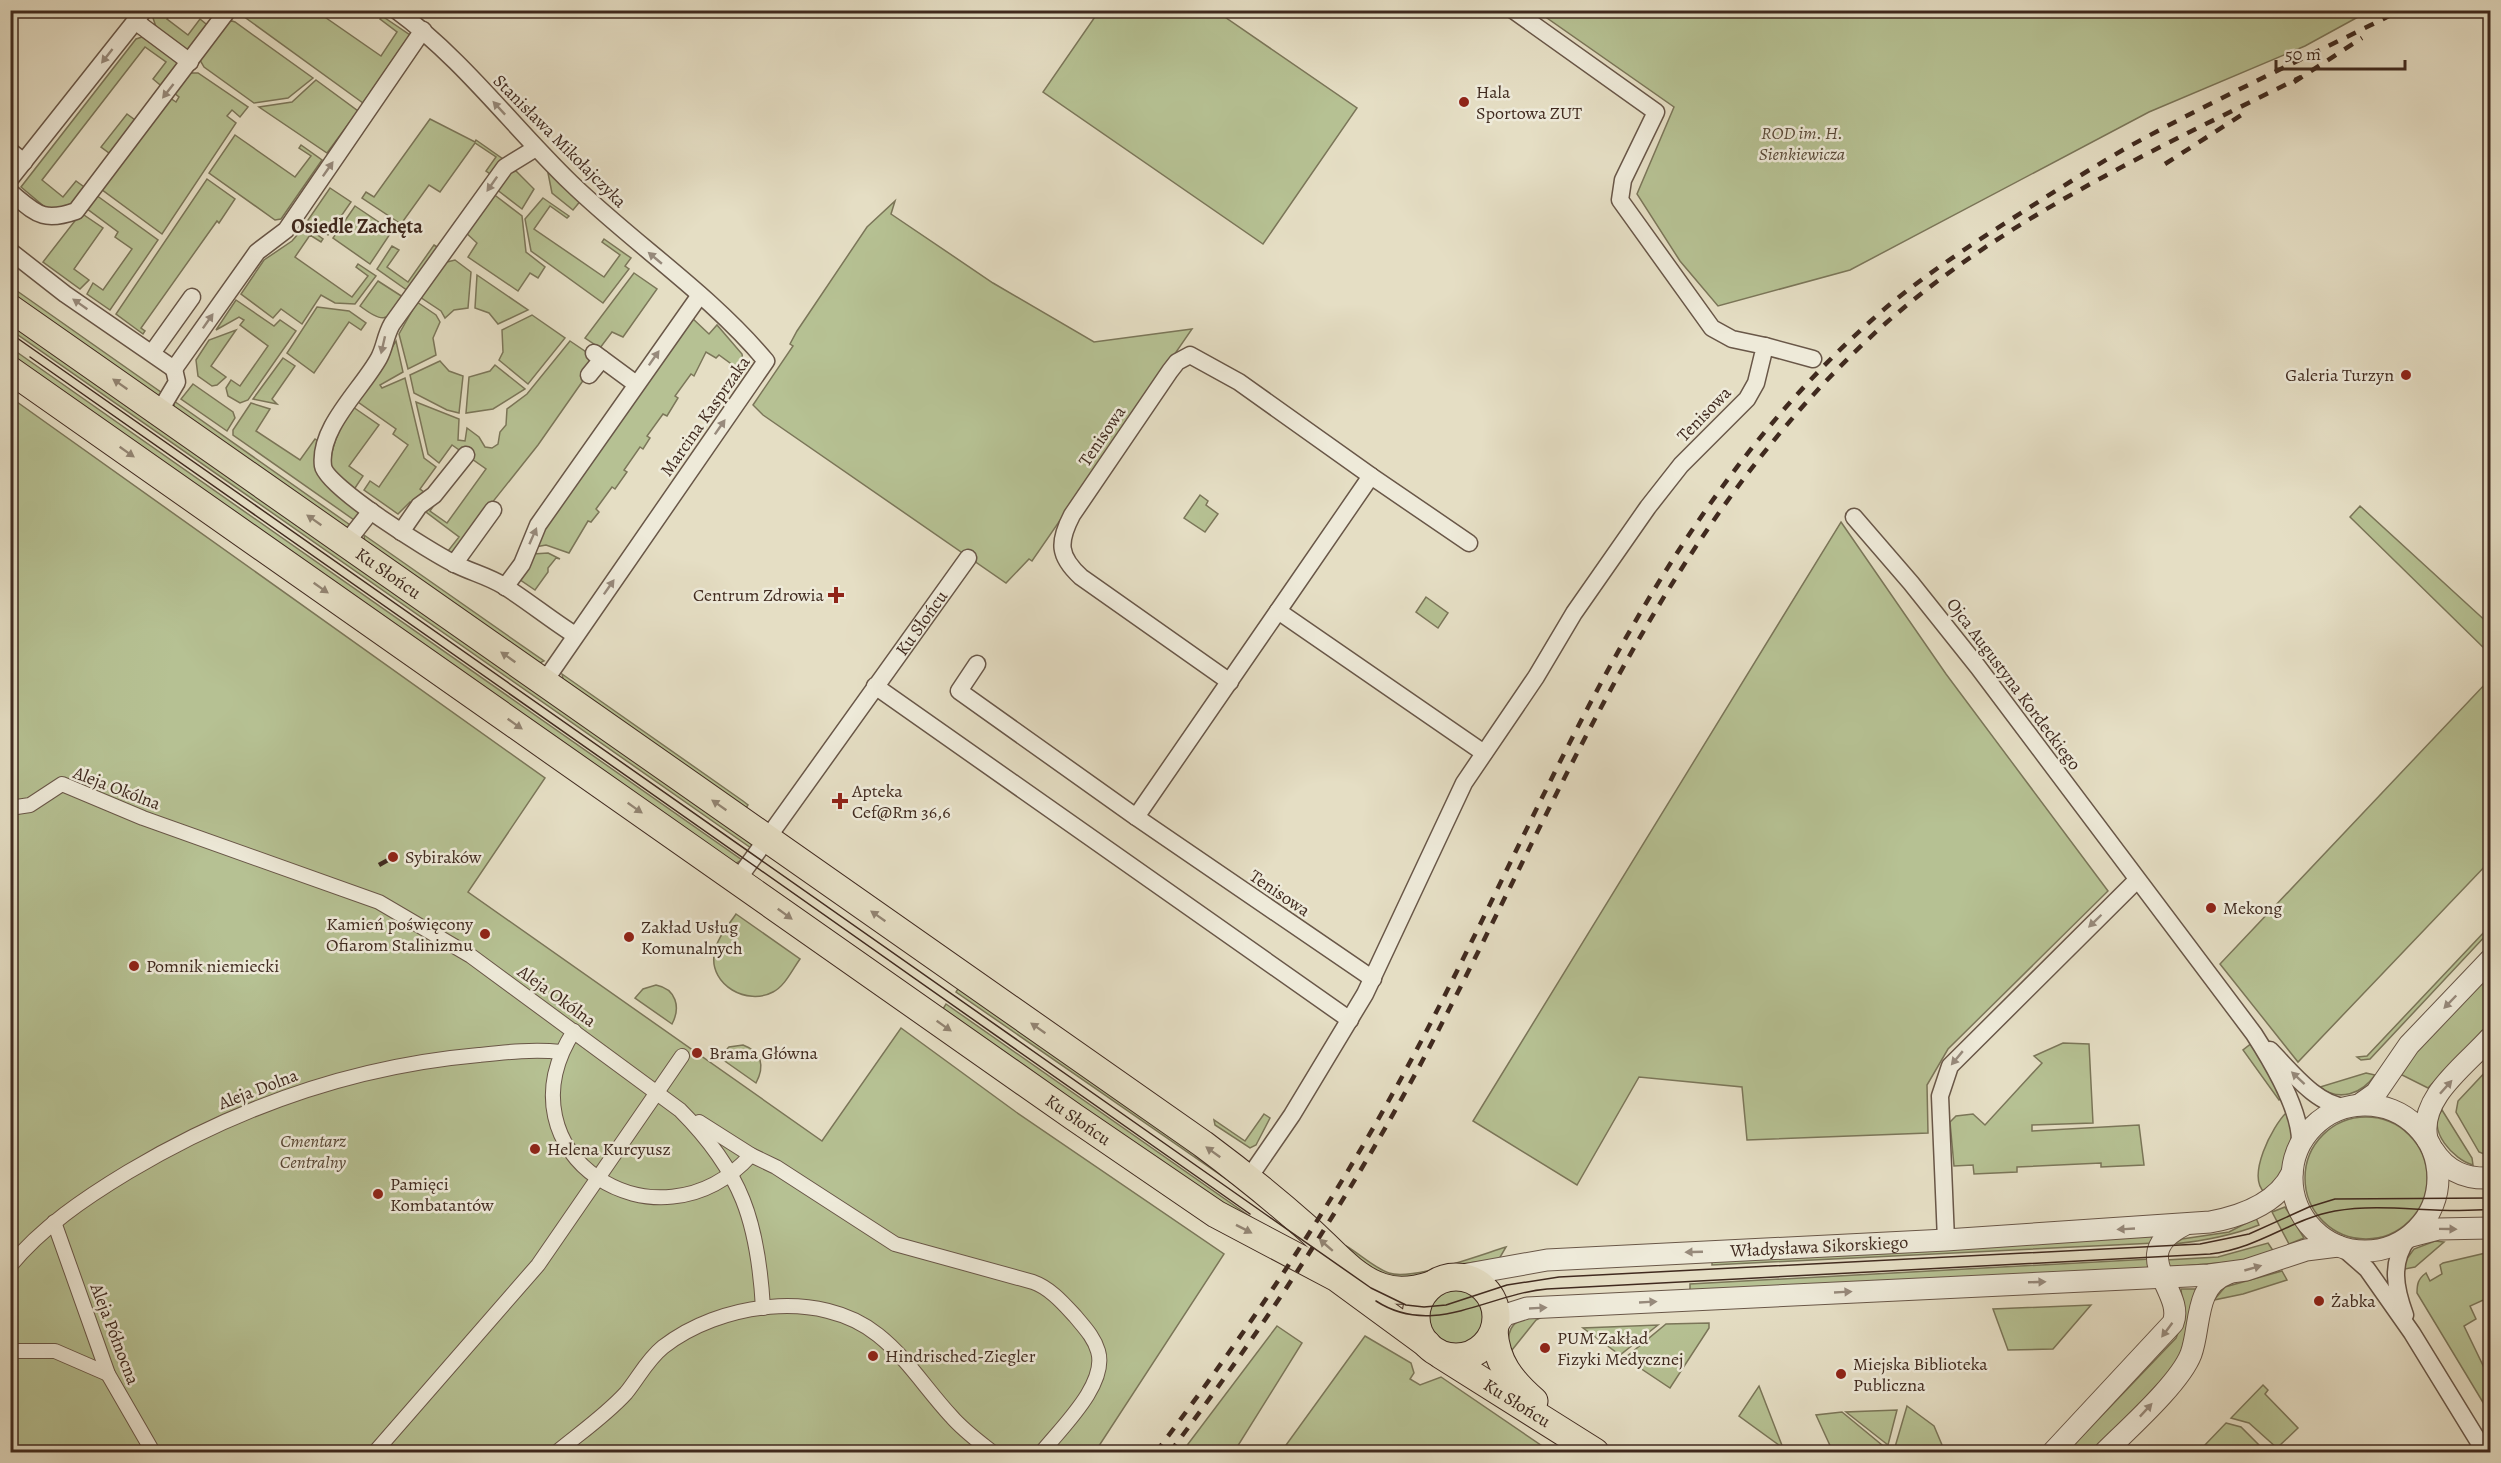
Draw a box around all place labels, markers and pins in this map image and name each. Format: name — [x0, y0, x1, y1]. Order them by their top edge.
place label: Hala Sportowa ZUT — [1476, 80, 1582, 125]
marker: Hala Sportowa ZUT — [1457, 95, 1471, 109]
place label: Galeria Turzyn — [2285, 363, 2394, 387]
marker: Galeria Turzyn — [2399, 368, 2413, 382]
place label: Centrum Zdrowia — [693, 583, 825, 607]
marker: Centrum Zdrowia — [829, 588, 843, 602]
place label: Apteka Cef@Rm 36,6 — [851, 779, 951, 824]
marker: Apteka Cef@Rm 36,6 — [833, 794, 847, 808]
place label: Sybiraków — [405, 845, 482, 869]
marker: Sybiraków — [386, 850, 400, 864]
place label: Mekong — [2223, 896, 2282, 920]
marker: Mekong — [2204, 901, 2218, 915]
place label: Kamień poświęcony Ofiarom Stalinizmu — [326, 912, 474, 957]
place label: Zakład Usług Komunalnych — [641, 915, 743, 960]
marker: Kamień poświęcony Ofiarom Stalinizmu — [478, 927, 492, 941]
marker: Zakład Usług Komunalnych — [622, 930, 636, 944]
place label: Pomnik niemiecki — [146, 954, 279, 978]
marker: Pomnik niemiecki — [127, 959, 141, 973]
place label: Brama Główna — [709, 1041, 819, 1065]
marker: Brama Główna — [690, 1046, 704, 1060]
place label: Helena Kurcyusz — [547, 1137, 671, 1161]
marker: Helena Kurcyusz — [528, 1142, 542, 1156]
place label: Pamięci Kombatantów — [390, 1172, 494, 1217]
marker: Pamięci Kombatantów — [371, 1187, 385, 1201]
place label: Żabka — [2331, 1289, 2376, 1313]
marker: Żabka — [2312, 1294, 2326, 1308]
place label: PUM Zakład Fizyki Medycznej — [1557, 1326, 1684, 1371]
marker: PUM Zakład Fizyki Medycznej — [1538, 1341, 1552, 1355]
place label: Hindrisched-Ziegler — [885, 1344, 1036, 1368]
marker: Hindrisched-Ziegler — [866, 1349, 880, 1363]
place label: Miejska Biblioteka Publiczna — [1853, 1352, 1988, 1397]
marker: Miejska Biblioteka Publiczna — [1834, 1367, 1848, 1381]

